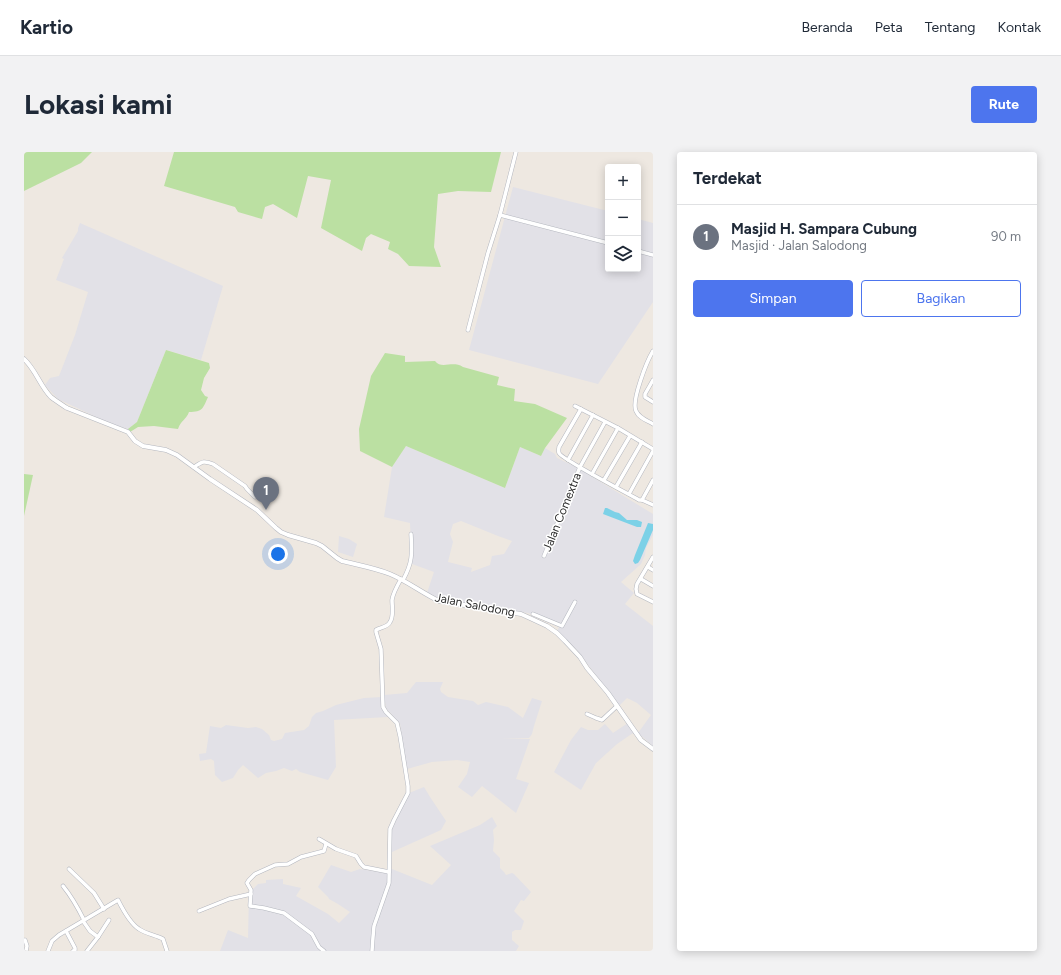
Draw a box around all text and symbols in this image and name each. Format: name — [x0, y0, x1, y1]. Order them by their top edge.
text: Kartio — [20, 16, 73, 39]
text: Beranda — [801, 19, 853, 36]
text: Peta — [875, 19, 903, 36]
text: Tentang — [925, 19, 975, 36]
text: Kontak — [997, 19, 1041, 36]
button: Rute — [971, 86, 1037, 123]
text: Lokasi kami — [24, 87, 173, 121]
map controls — [605, 164, 641, 272]
button: + — [605, 164, 641, 200]
text: Terdekat — [693, 168, 762, 188]
button: − — [605, 200, 641, 236]
text: Masjid H. Sampara Cubung — [731, 220, 917, 238]
text: 1 — [703, 229, 709, 244]
text: 90 m — [991, 229, 1021, 244]
button: layers — [605, 236, 641, 272]
text: Masjid · Jalan Salodong — [731, 238, 867, 253]
button: Simpan — [693, 280, 853, 317]
button: Bagikan — [861, 280, 1021, 317]
street label: Jalan Comextra — [540, 471, 584, 553]
pin: 1 — [253, 477, 279, 510]
your location — [268, 544, 288, 564]
street label: Jalan Salodong — [434, 590, 516, 620]

